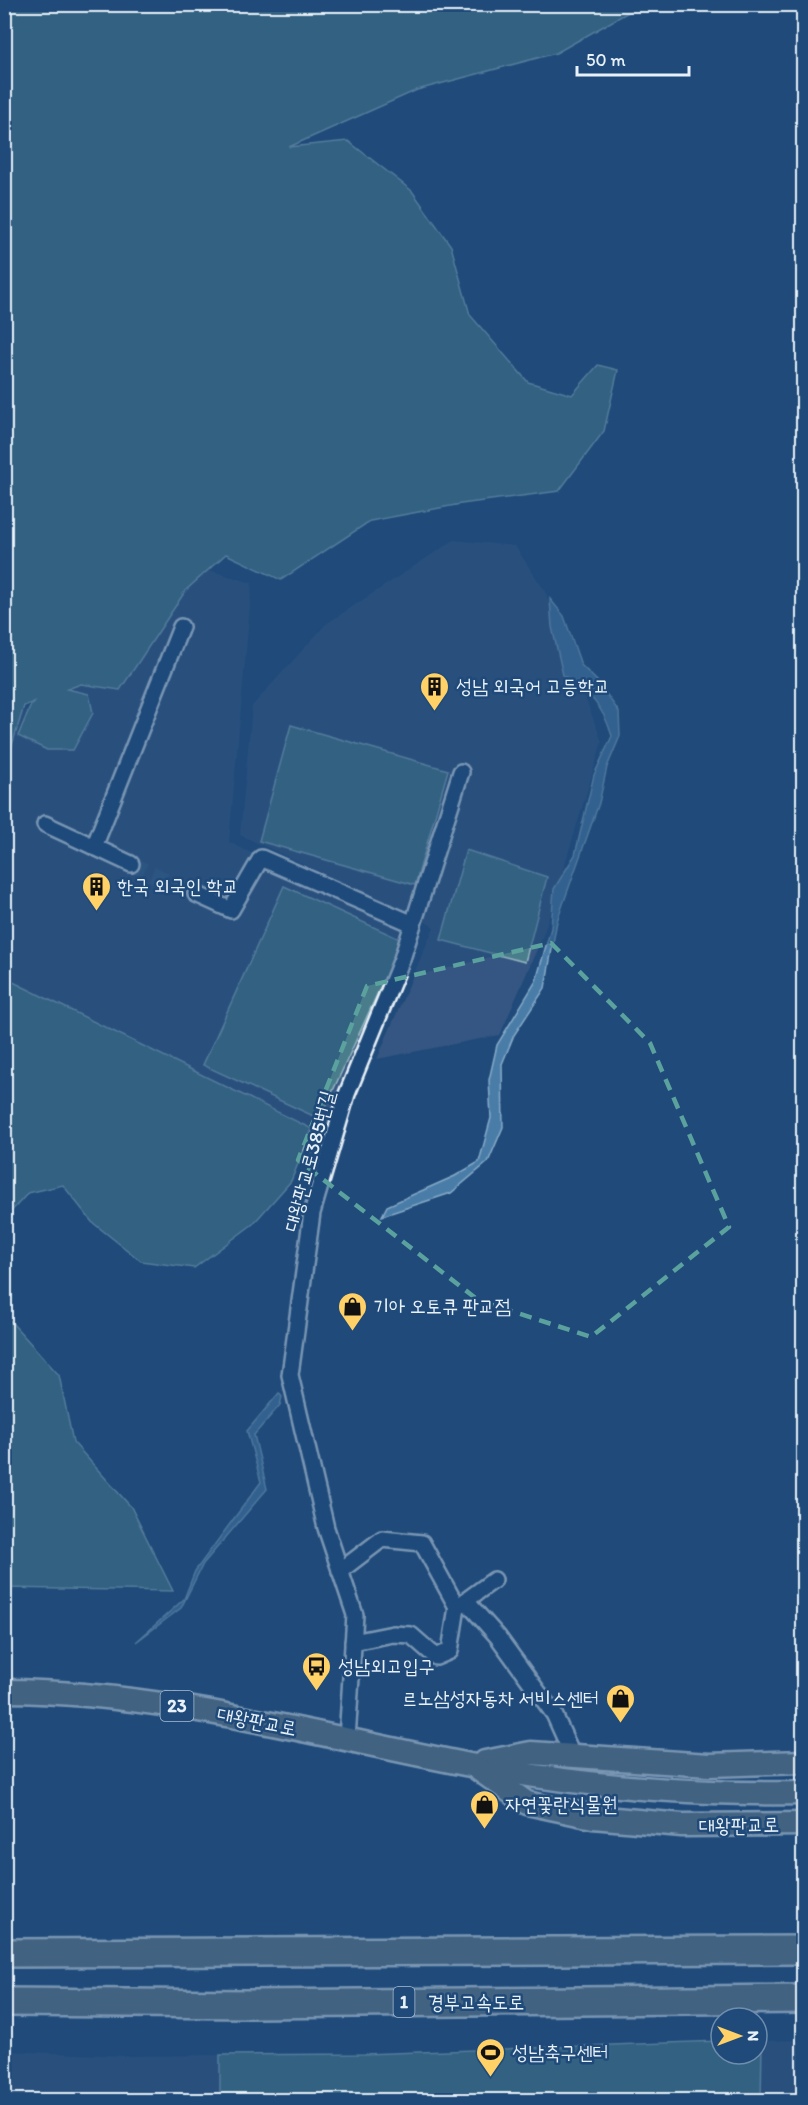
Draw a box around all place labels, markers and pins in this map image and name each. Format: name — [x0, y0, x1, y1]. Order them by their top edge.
building icon: 성남 외국어 고등학교 — [419, 670, 451, 712]
place label: 성남 외국어 고등학교 — [456, 674, 610, 698]
building icon: 한국 외국인 학교 — [80, 870, 112, 912]
place label: 한국 외국인 학교 — [117, 874, 239, 898]
shop icon: 기아 오토큐 판교점 — [336, 1290, 368, 1332]
place label: 기아 오토큐 판교점 — [373, 1294, 511, 1318]
bus stop icon: 성남외고입구 — [301, 1650, 333, 1692]
place label: 성남외고입구 — [338, 1654, 435, 1678]
shop icon: 르노삼성자동차 서비스센터 — [604, 1682, 636, 1724]
place label: 르노삼성자동차 서비스센터 — [401, 1686, 599, 1710]
shop icon: 자연꽃란식물원 — [468, 1788, 500, 1830]
place label: 자연꽃란식물원 — [505, 1792, 618, 1816]
sports icon: 성남축구센터 — [475, 2036, 507, 2078]
place label: 성남축구센터 — [512, 2040, 609, 2064]

